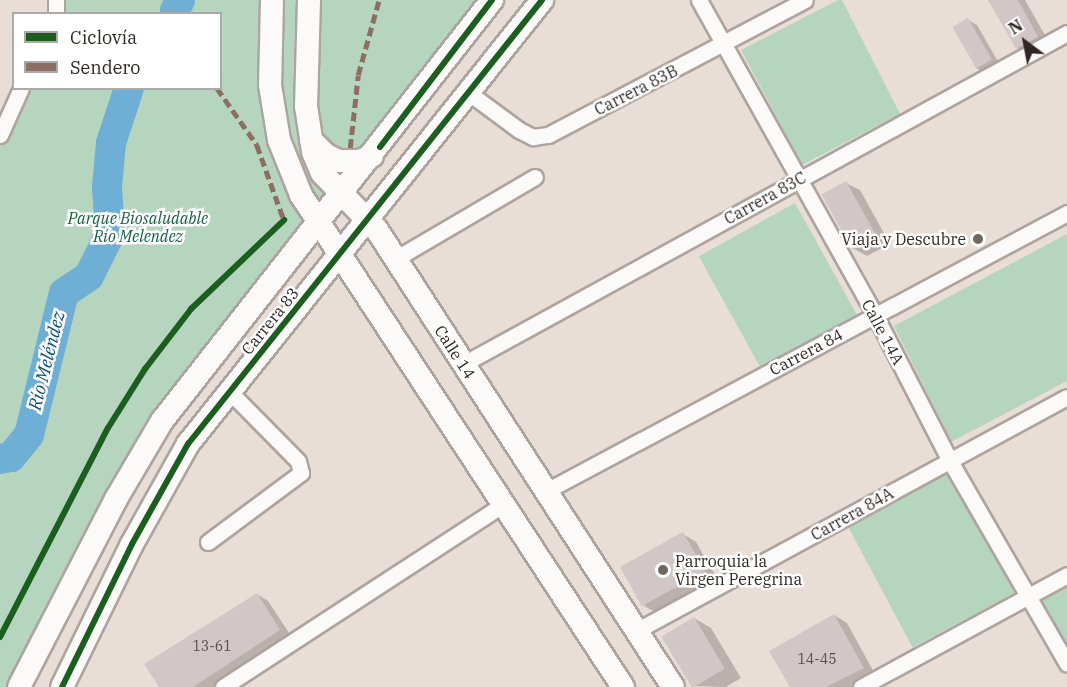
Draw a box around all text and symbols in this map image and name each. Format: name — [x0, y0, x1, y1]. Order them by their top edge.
legend — [12, 12, 222, 90]
north arrow — [995, 12, 1055, 72]
text: N — [1005, 15, 1026, 39]
text: Ciclovía — [70, 26, 137, 49]
text: Sendero — [70, 56, 140, 79]
street label: Carrera 83B — [591, 61, 681, 119]
street label: Carrera 83C — [721, 168, 809, 228]
park label: Parque Biosaludable Río Melendez — [68, 208, 208, 246]
place label: Viaja y Descubre — [841, 229, 966, 249]
marker: Viaja y Descubre — [971, 232, 985, 246]
street label: Carrera 83 — [237, 284, 303, 358]
street label: Calle 14A — [858, 296, 908, 368]
water label: Río Meléndez — [24, 309, 70, 413]
street label: Calle 14 — [431, 322, 479, 382]
street label: Carrera 84 — [766, 325, 846, 379]
street label: Carrera 84A — [807, 483, 897, 545]
place label: Parroquia la Virgen Peregrina — [675, 551, 802, 589]
marker: Parroquia la Virgen Peregrina — [656, 563, 670, 577]
house number: 13-61 — [192, 638, 232, 654]
house number: 14-45 — [797, 651, 837, 667]

